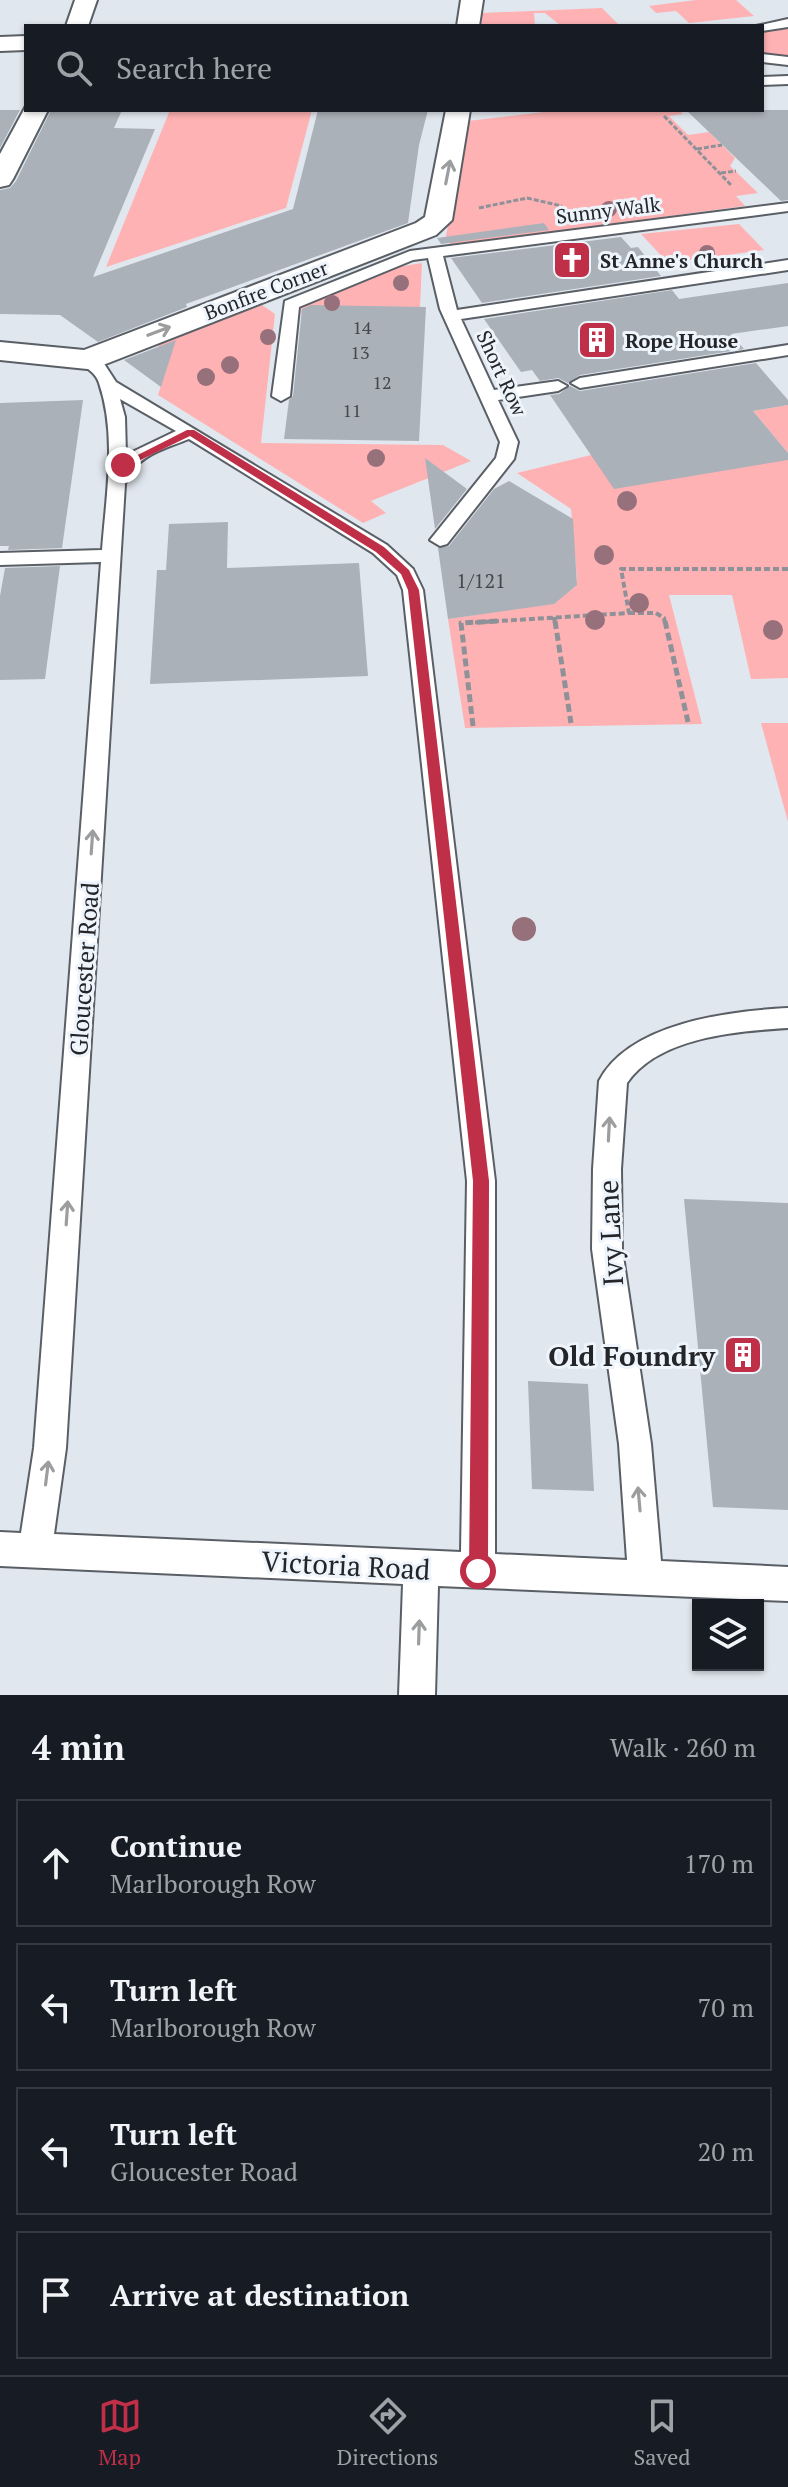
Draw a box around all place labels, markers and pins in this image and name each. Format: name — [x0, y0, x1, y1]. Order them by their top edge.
church icon: St Anne's Church — [551, 239, 593, 281]
place label: St Anne's Church — [600, 247, 763, 274]
building icon: Rope House — [576, 319, 618, 361]
place label: Rope House — [625, 327, 738, 354]
building icon: Old Foundry — [722, 1334, 764, 1376]
place label: Old Foundry — [548, 1337, 716, 1374]

